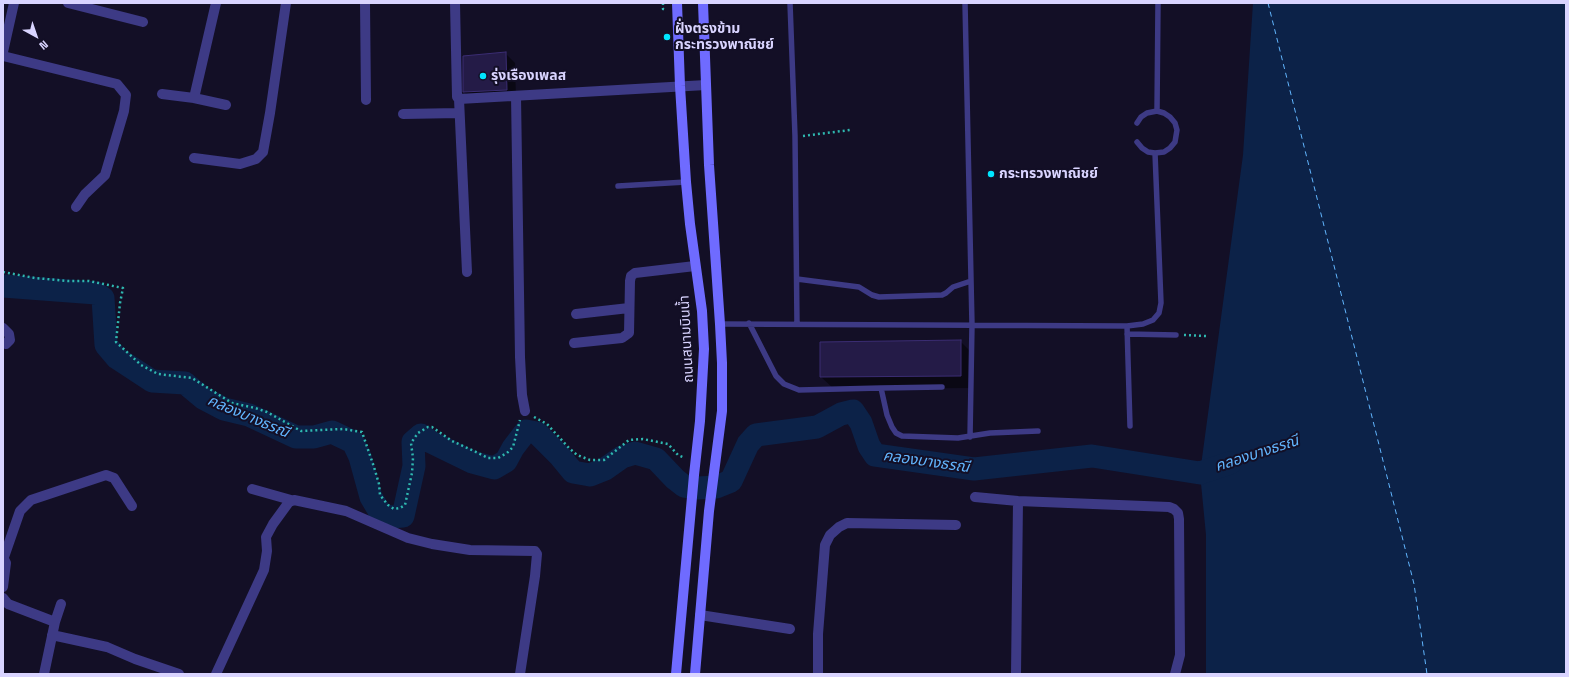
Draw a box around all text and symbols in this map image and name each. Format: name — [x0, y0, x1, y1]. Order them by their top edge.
north arrow — [16, 16, 56, 56]
place label: ฝั่งตรงข้าม กระทรวงพาณิชย์ — [675, 21, 774, 54]
marker: ฝั่งตรงข้าม กระทรวงพาณิชย์ — [662, 32, 672, 42]
text: N — [36, 37, 51, 53]
place label: รุ่งเรืองเพลส — [491, 68, 566, 84]
marker: รุ่งเรืองเพลส — [478, 71, 488, 81]
place label: กระทรวงพาณิชย์ — [999, 166, 1098, 182]
marker: กระทรวงพาณิชย์ — [986, 169, 996, 179]
street label: ถนนสนามบินน้ำ — [676, 295, 698, 383]
water label: คลองบางธรณี — [205, 392, 291, 442]
water label: คลองบางธรณี — [1213, 432, 1301, 476]
water label: คลองบางธรณี — [882, 447, 970, 477]

